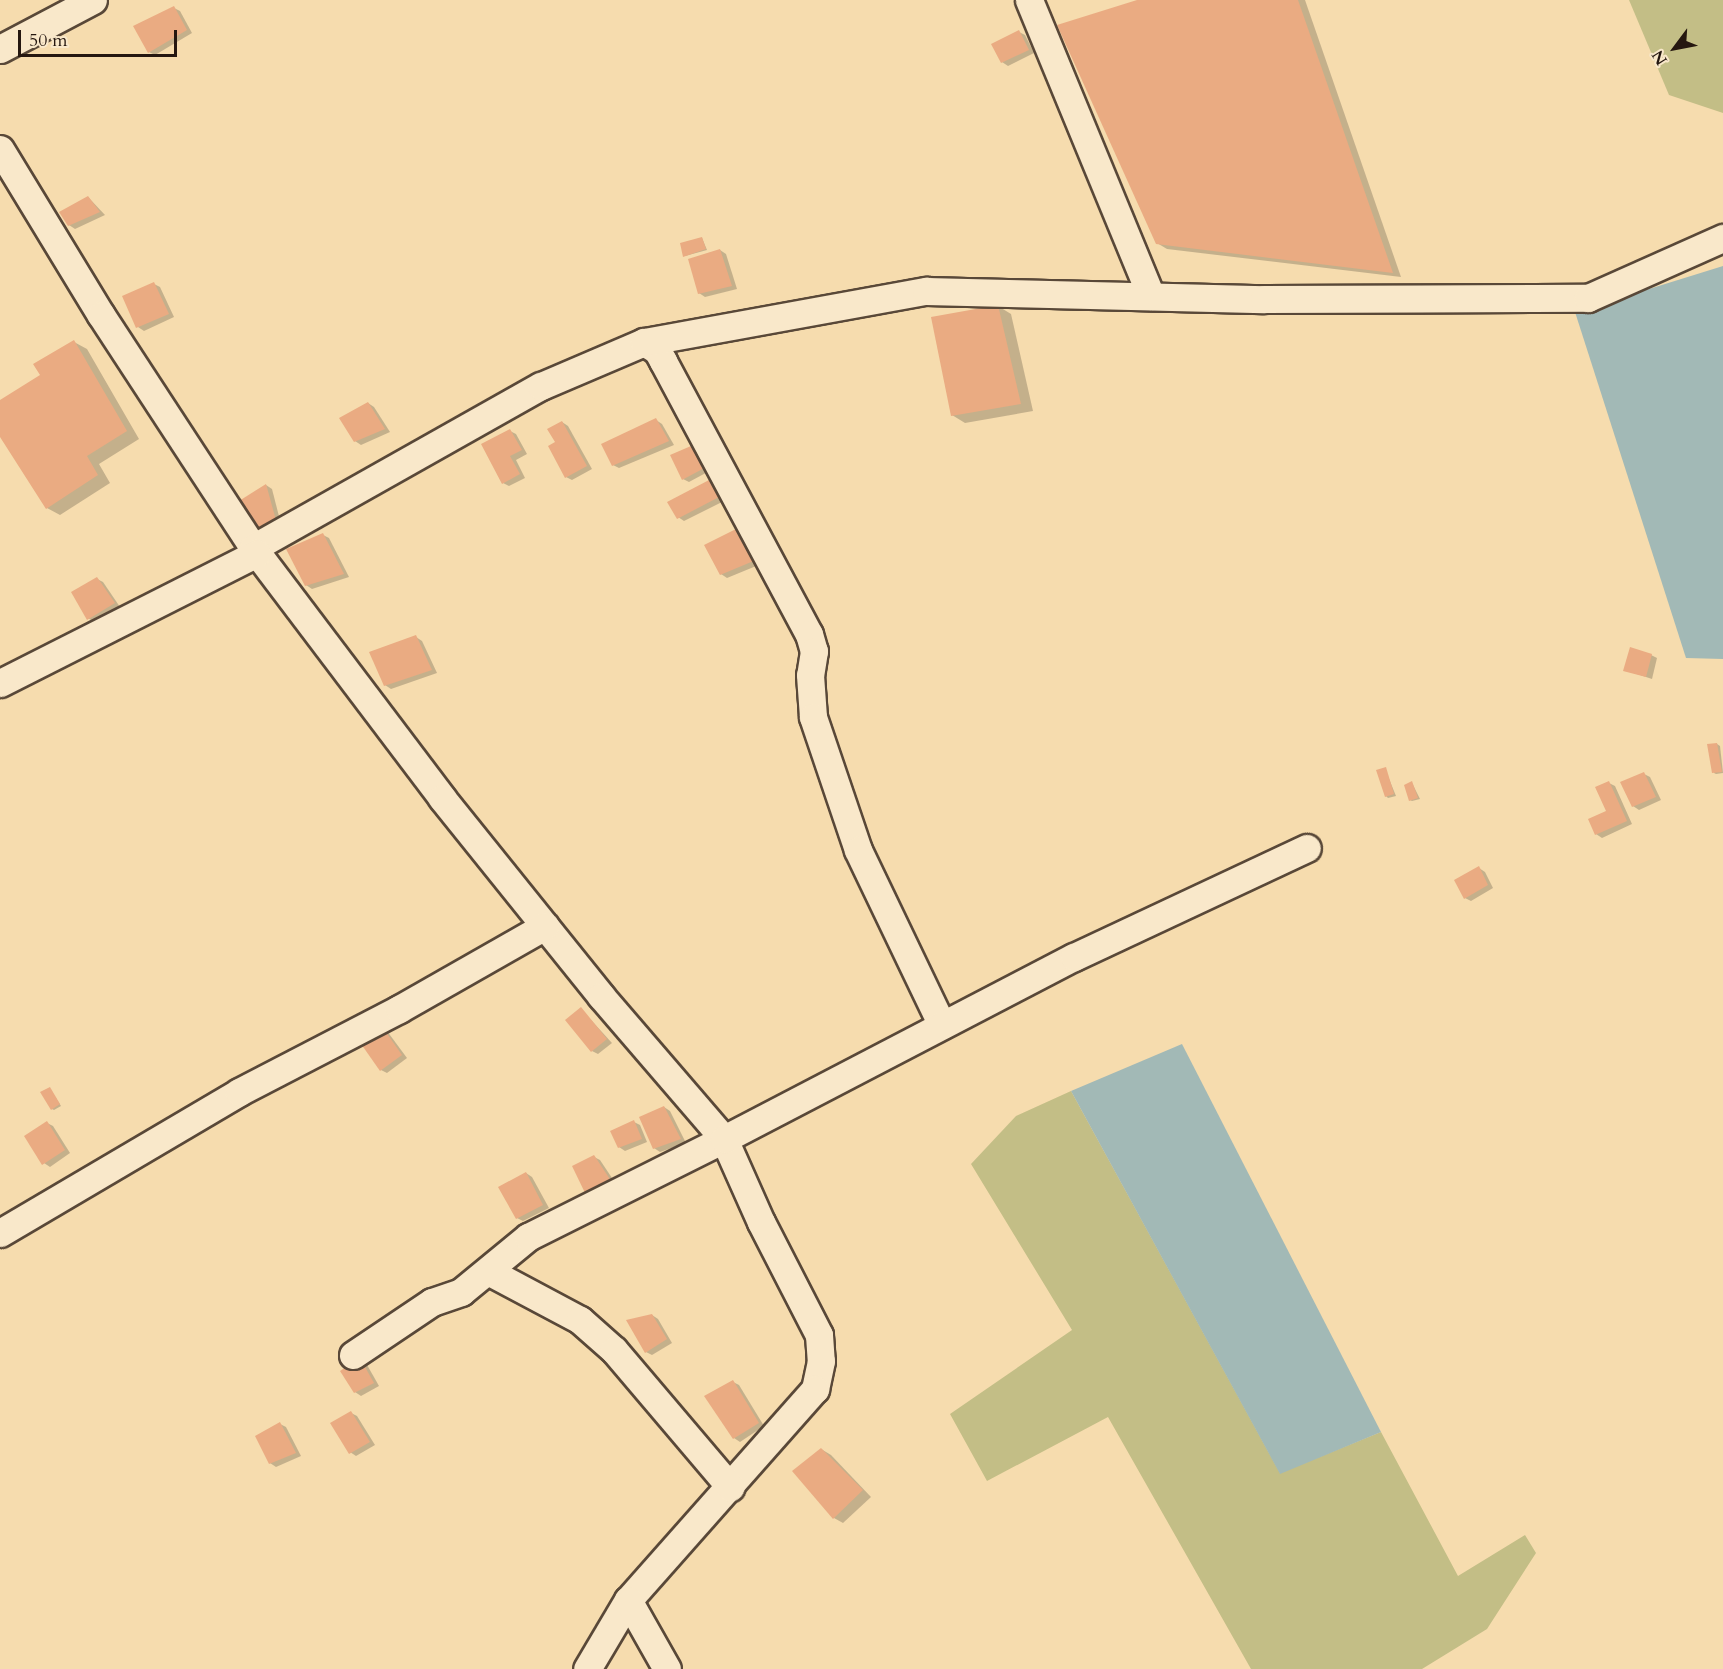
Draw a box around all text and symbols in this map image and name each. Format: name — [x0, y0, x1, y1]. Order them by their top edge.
scale bar — [21, 18, 180, 56]
north arrow — [1645, 18, 1705, 78]
text: 50 m — [29, 28, 68, 53]
text: N — [1647, 46, 1673, 69]

